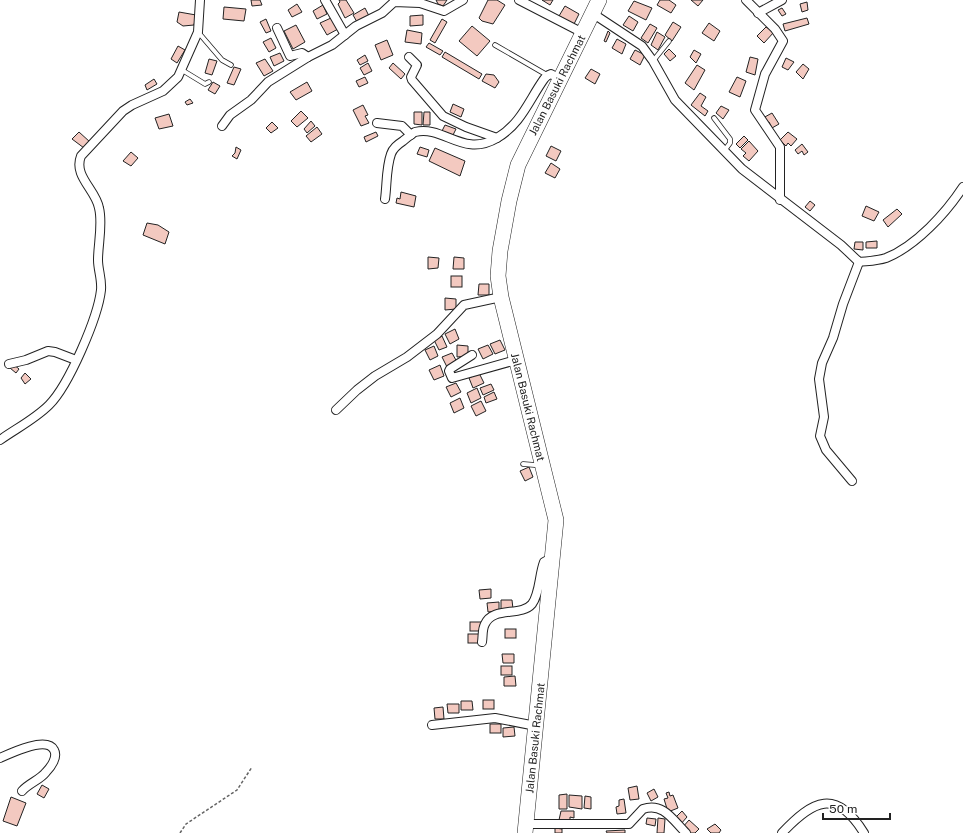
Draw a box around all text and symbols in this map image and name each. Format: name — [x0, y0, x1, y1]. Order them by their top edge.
street label: Jalan Basuki Rachmat — [526, 33, 588, 137]
street label: Jalan Basuki Rachmat — [509, 352, 547, 462]
street label: Jalan Basuki Rachmat — [523, 682, 547, 794]
scale bar — [823, 795, 890, 821]
text: 50 m — [829, 802, 857, 816]

